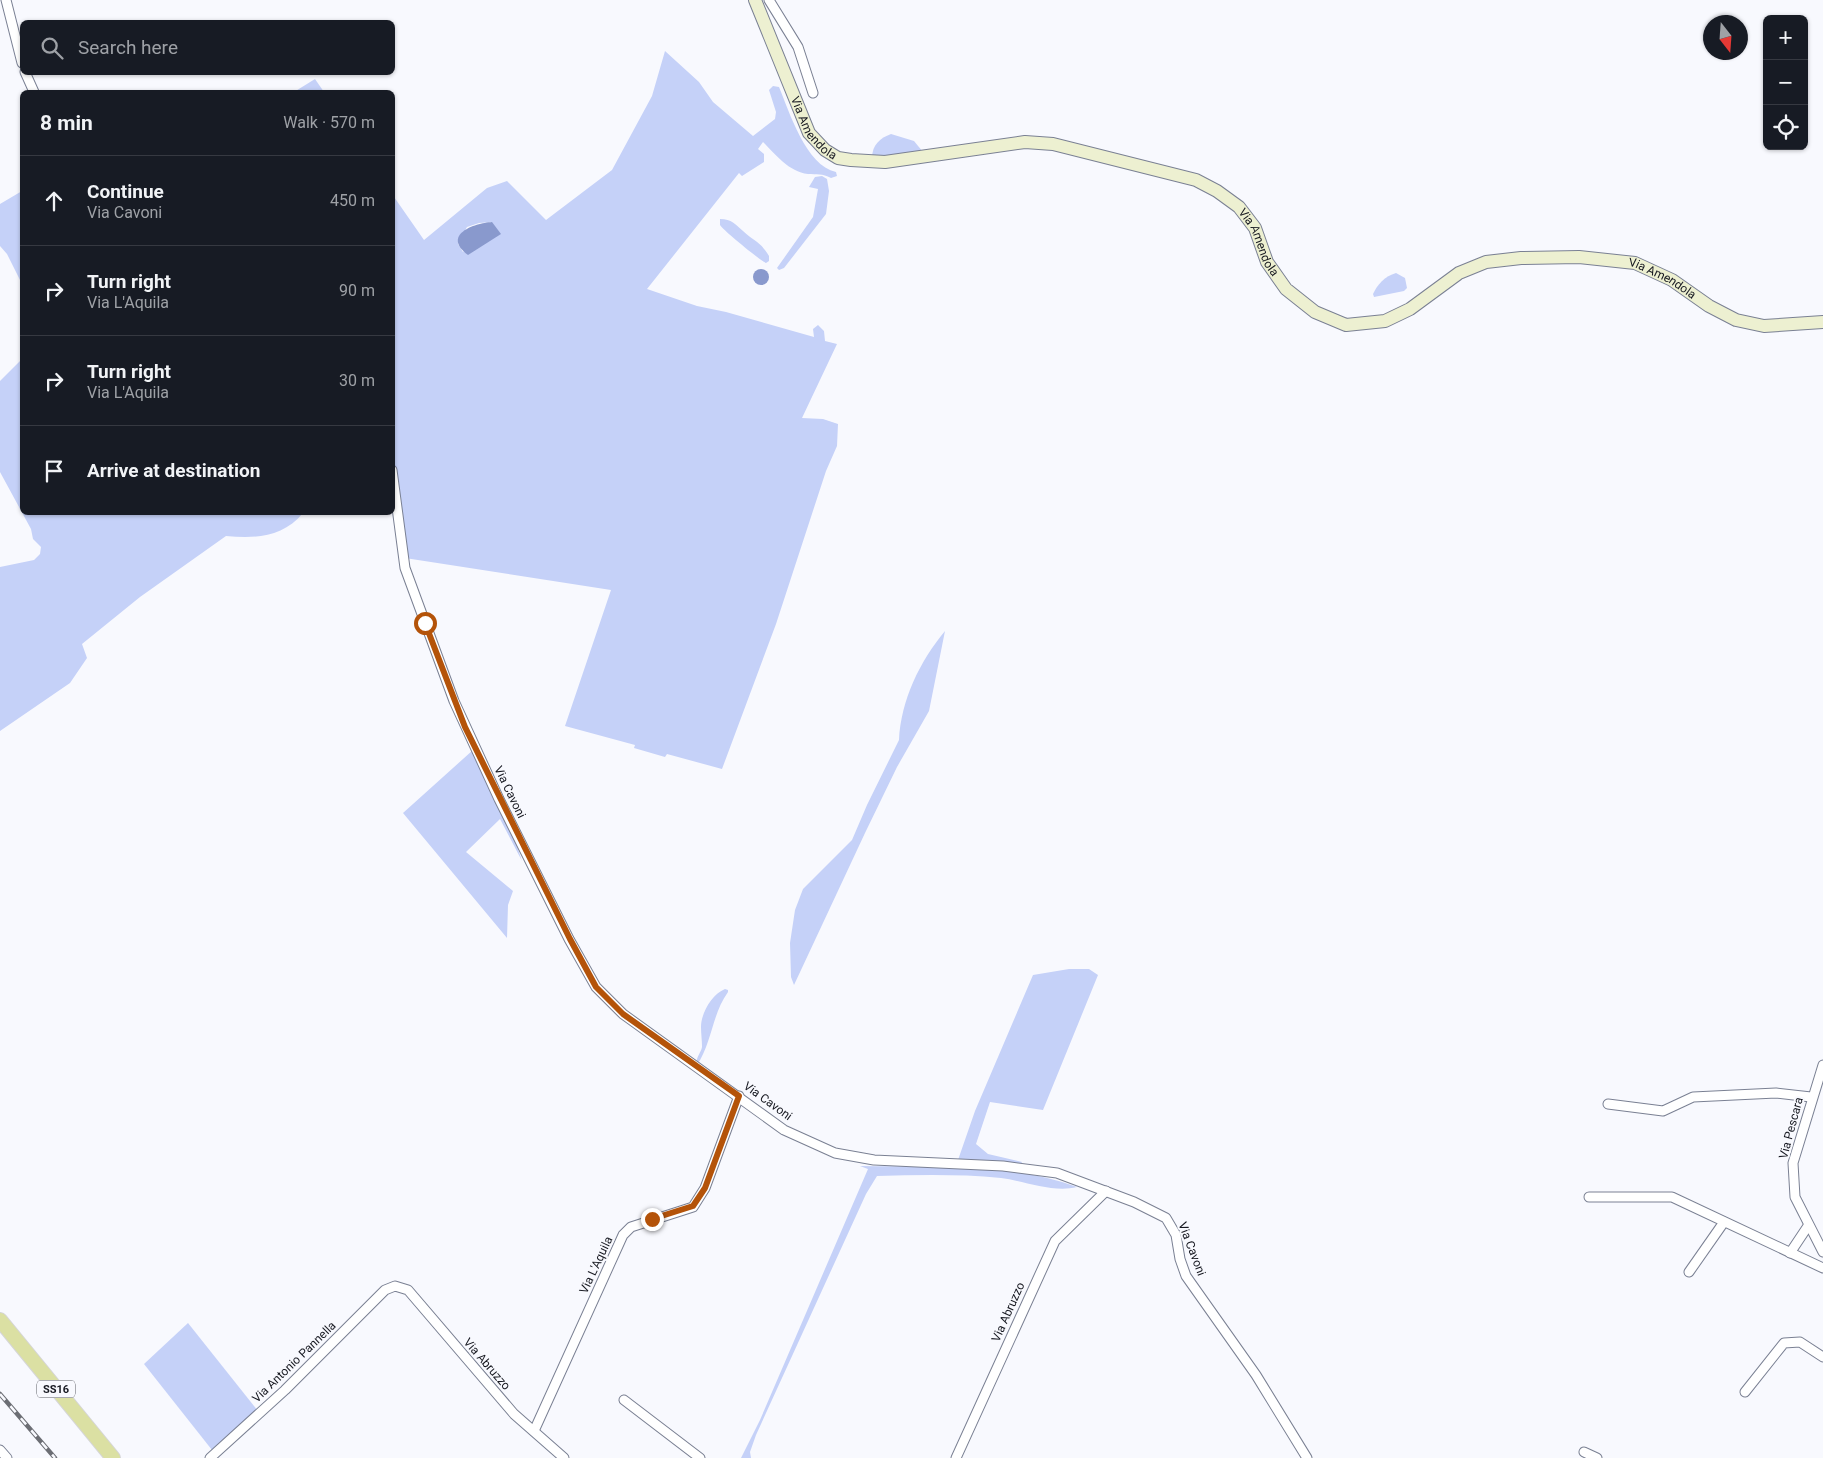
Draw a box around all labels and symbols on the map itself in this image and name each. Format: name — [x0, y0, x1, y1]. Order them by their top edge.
north arrow — [1703, 15, 1748, 60]
street label: Via Amendola — [788, 94, 839, 162]
street label: Via Amendola — [1236, 206, 1282, 279]
street label: Via Amendola — [1628, 255, 1699, 302]
route start — [414, 612, 437, 635]
street label: Via Cavoni — [491, 764, 529, 820]
street label: Via Cavoni — [741, 1079, 795, 1123]
street label: Via Pescara — [1776, 1096, 1806, 1160]
route end — [641, 1208, 664, 1231]
street label: Via Cavoni — [1175, 1220, 1209, 1278]
street label: Via L'Aquila — [577, 1234, 615, 1296]
street label: Via Abruzzo — [989, 1280, 1027, 1344]
street label: Via Antonio Pannella — [249, 1319, 339, 1405]
street label: Via Abruzzo — [461, 1335, 513, 1393]
road number: SS16 — [37, 1380, 75, 1398]

